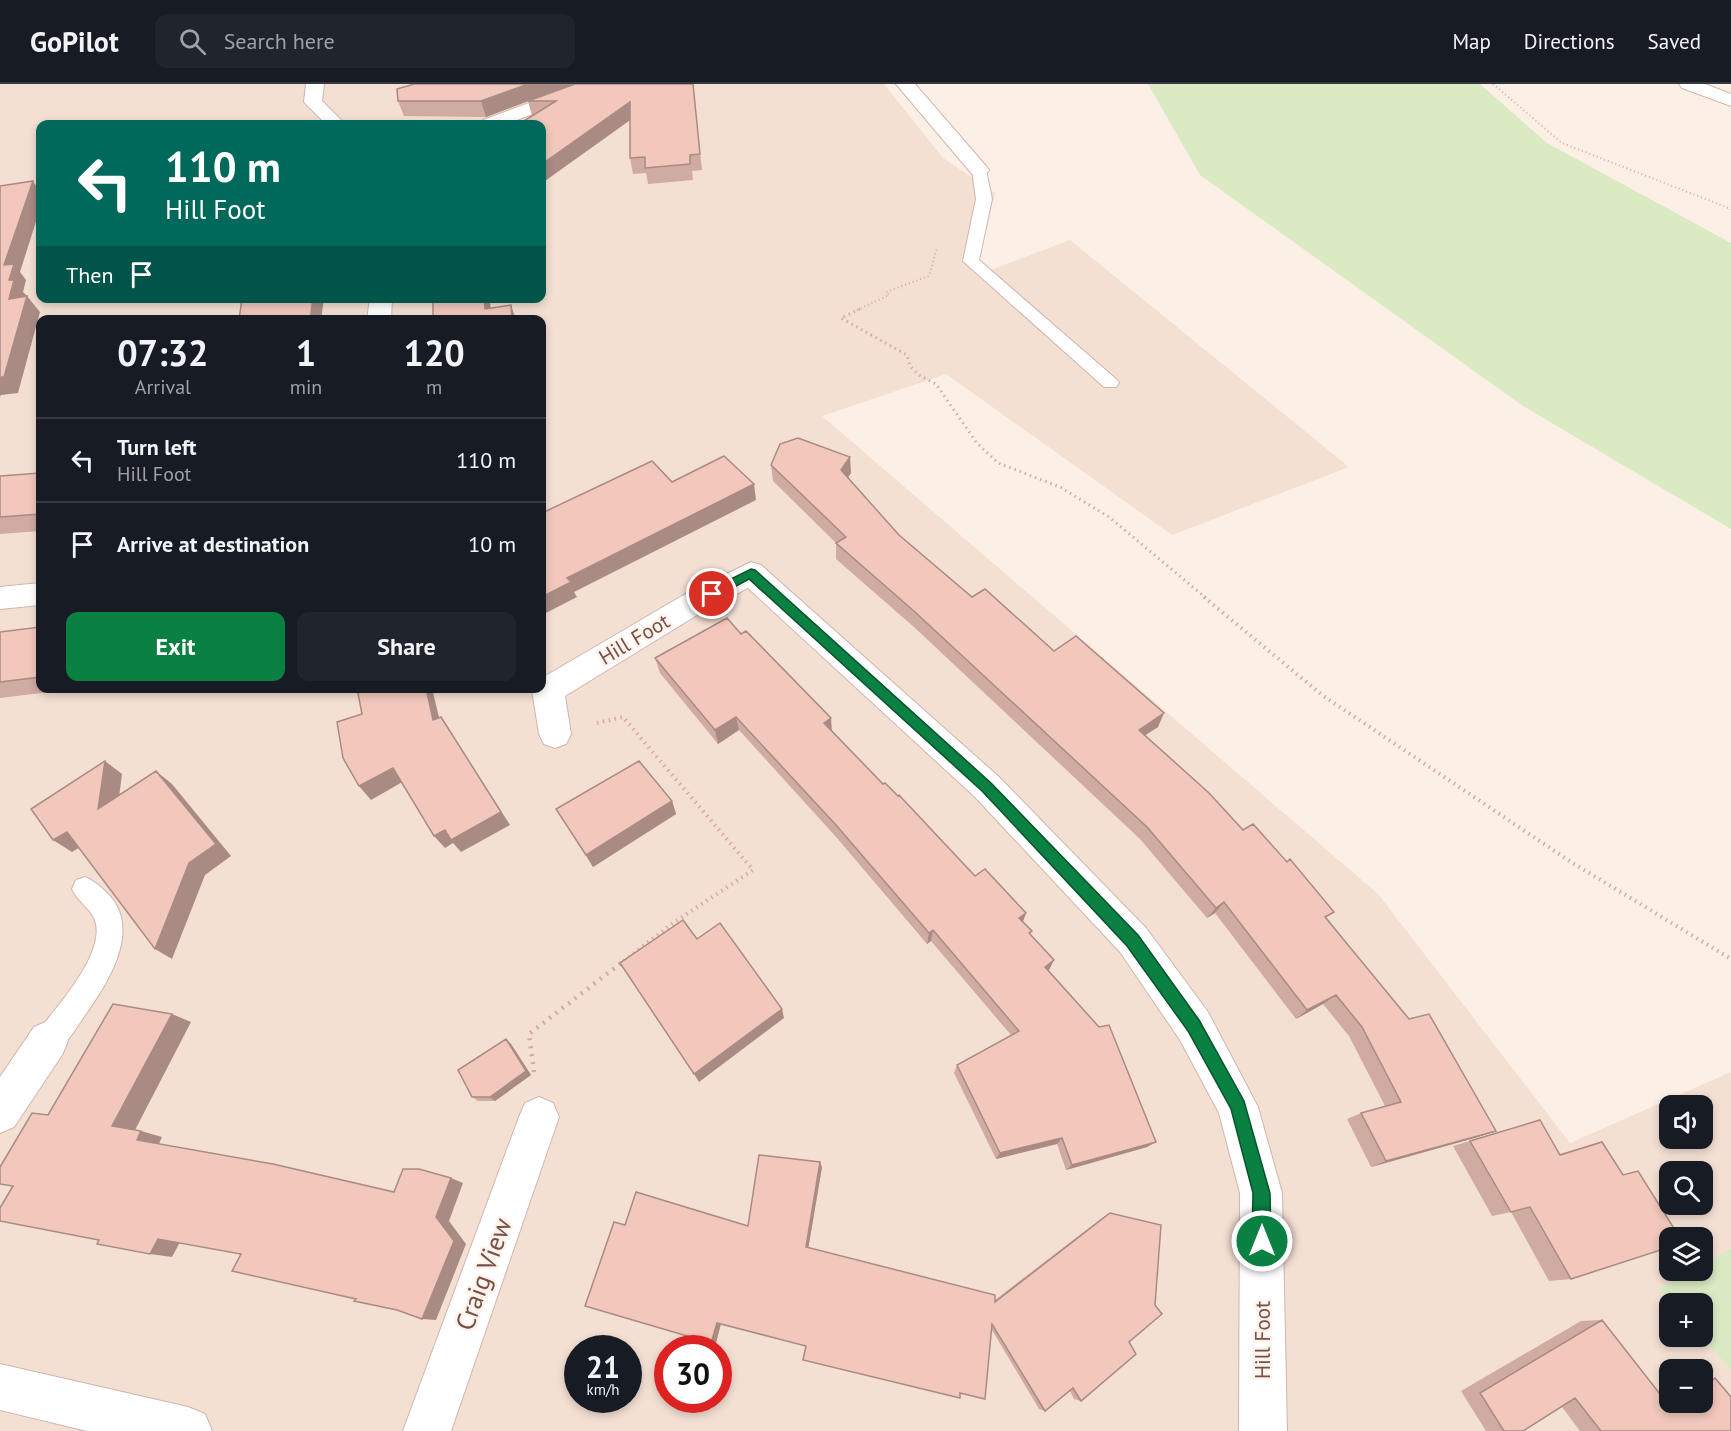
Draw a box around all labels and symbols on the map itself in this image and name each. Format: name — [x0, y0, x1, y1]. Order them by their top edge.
pin — [686, 568, 737, 619]
street label: Hill Foot — [594, 607, 674, 671]
position arrow — [1230, 1209, 1294, 1273]
street label: Craig View — [447, 1213, 519, 1335]
street label: Hill Foot — [1249, 1301, 1276, 1379]
speed limit sign: 30 — [654, 1335, 732, 1413]

